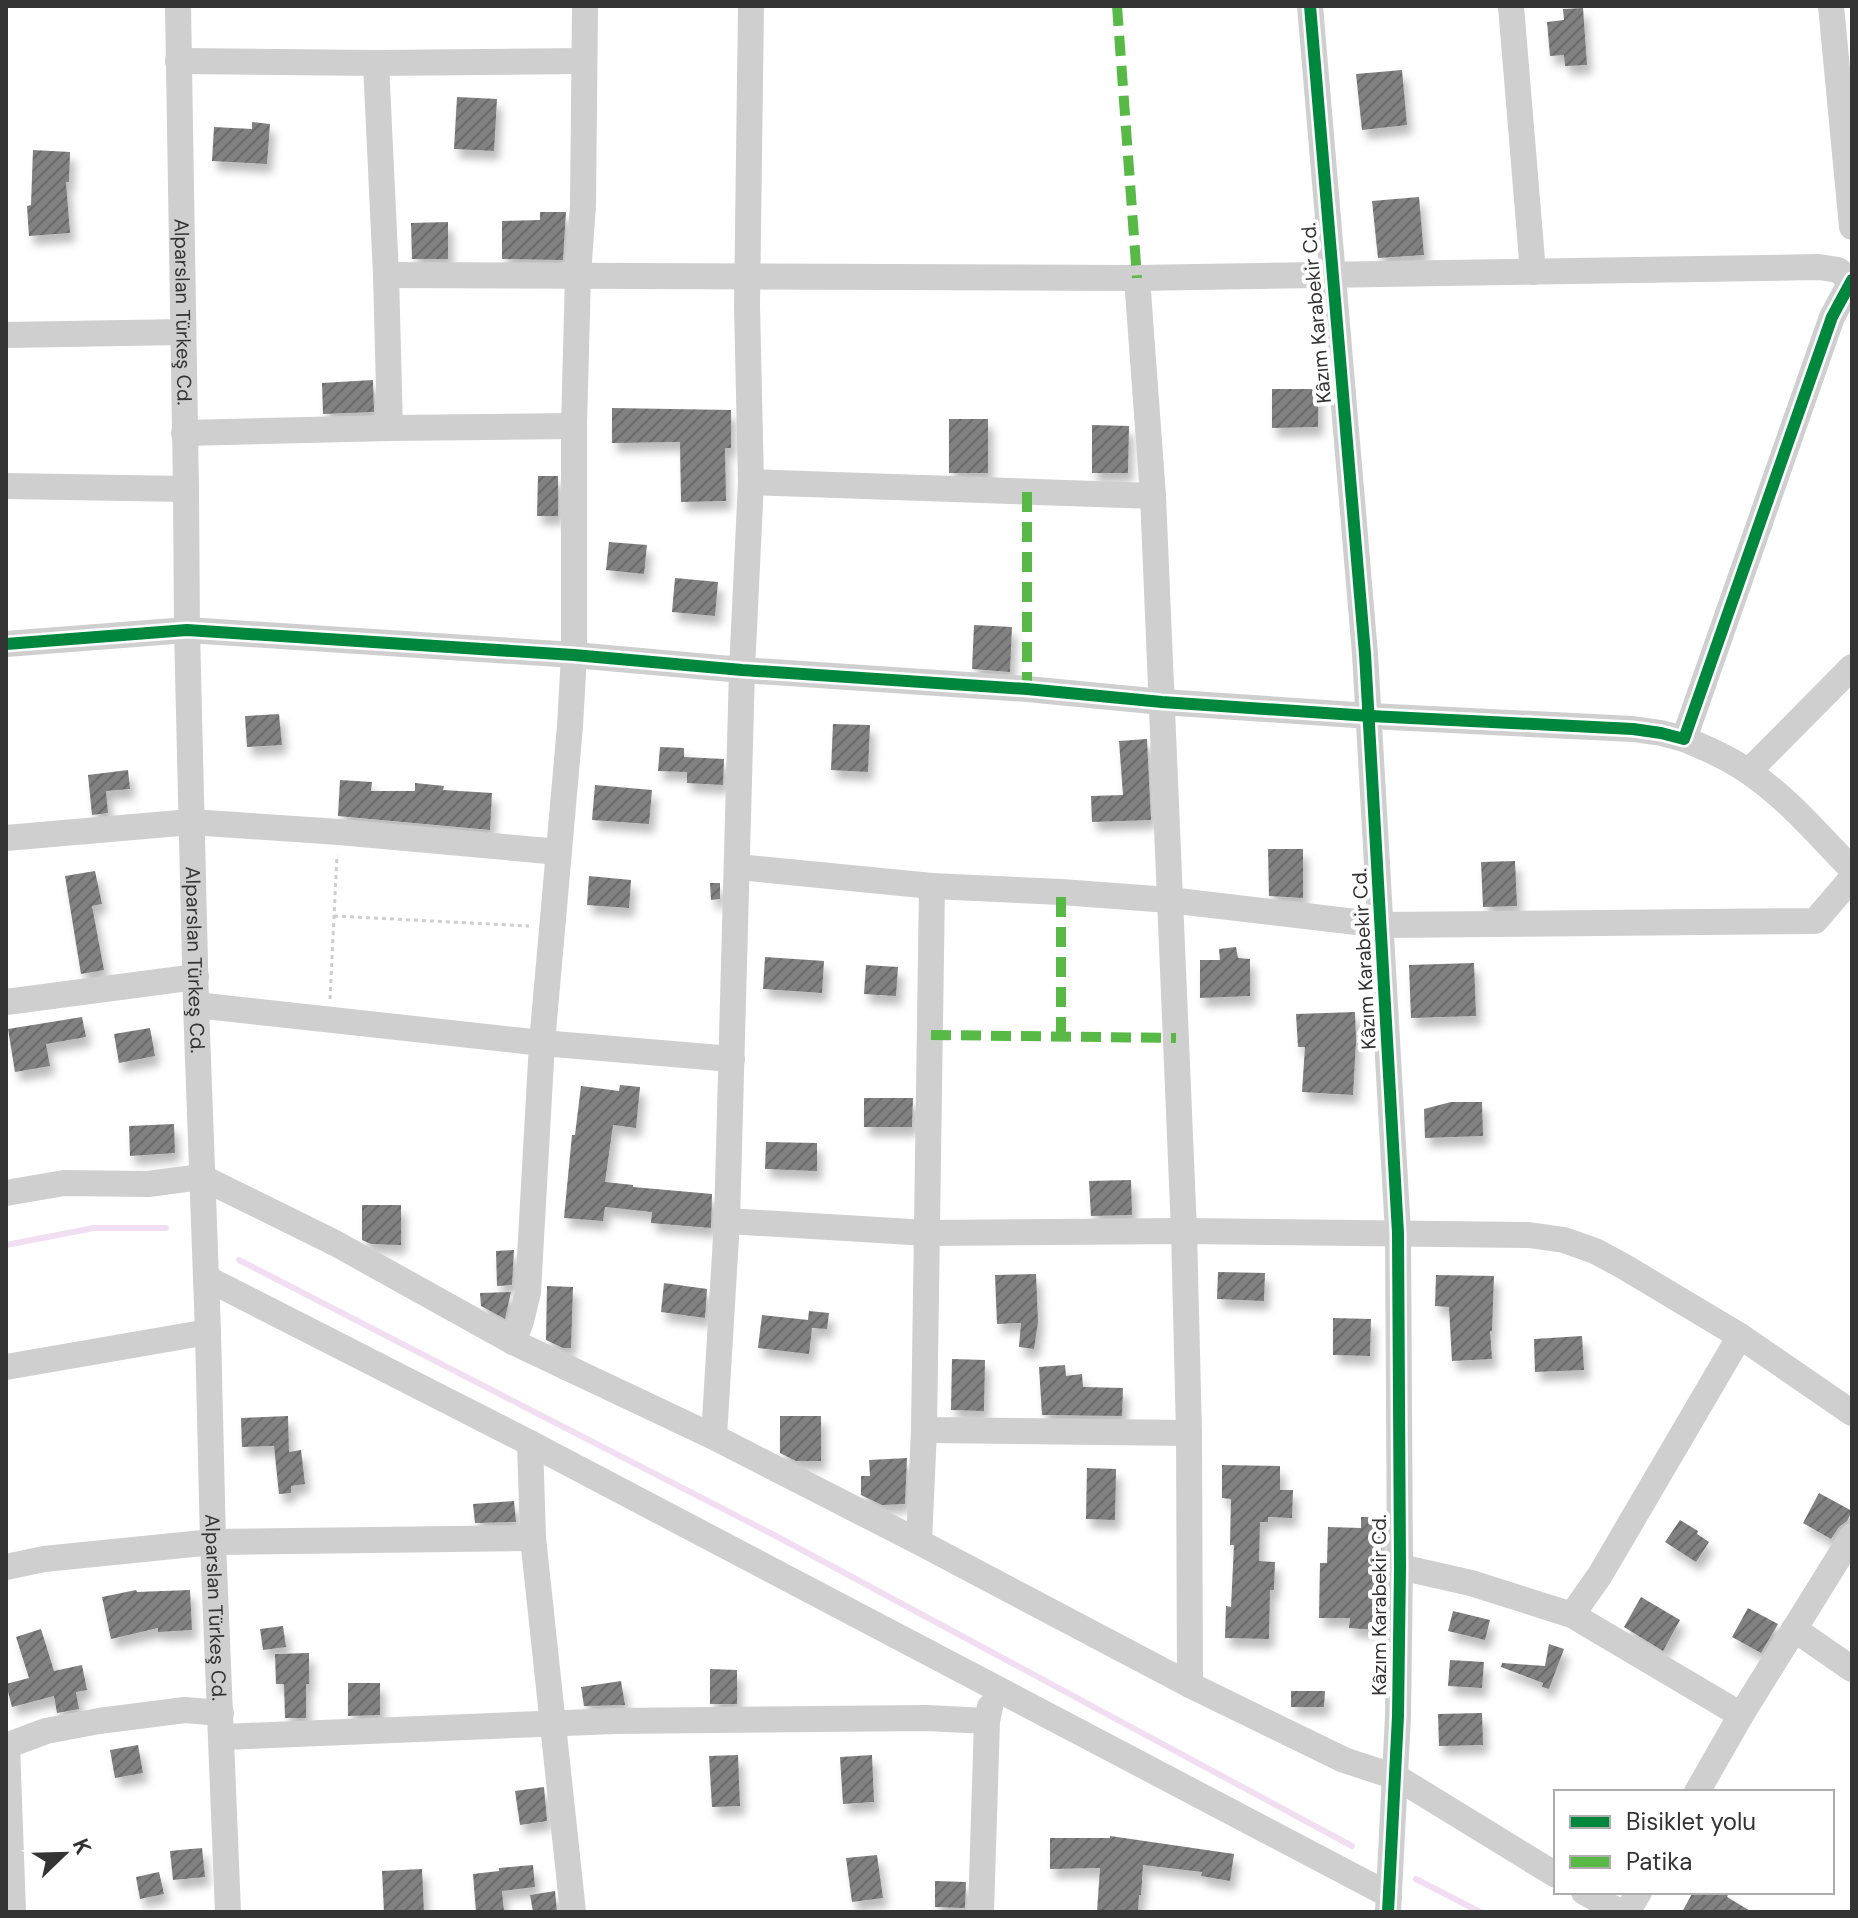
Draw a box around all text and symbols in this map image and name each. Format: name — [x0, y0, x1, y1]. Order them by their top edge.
street label: Alparslan Türkeş Cd. — [169, 218, 198, 406]
street label: Kâzım Karabekir Cd. — [1295, 221, 1337, 405]
street label: Alparslan Türkeş Cd. — [180, 866, 211, 1054]
street label: Kâzım Karabekir Cd. — [1346, 868, 1382, 1050]
street label: Alparslan Türkeş Cd. — [199, 1514, 232, 1701]
street label: Kâzım Karabekir Cd. — [1366, 1514, 1392, 1696]
legend — [1554, 1790, 1834, 1894]
text: Bisiklet yolu — [1626, 1806, 1756, 1837]
north arrow — [24, 1814, 104, 1894]
text: K — [66, 1834, 98, 1859]
text: Patika — [1626, 1846, 1692, 1877]

